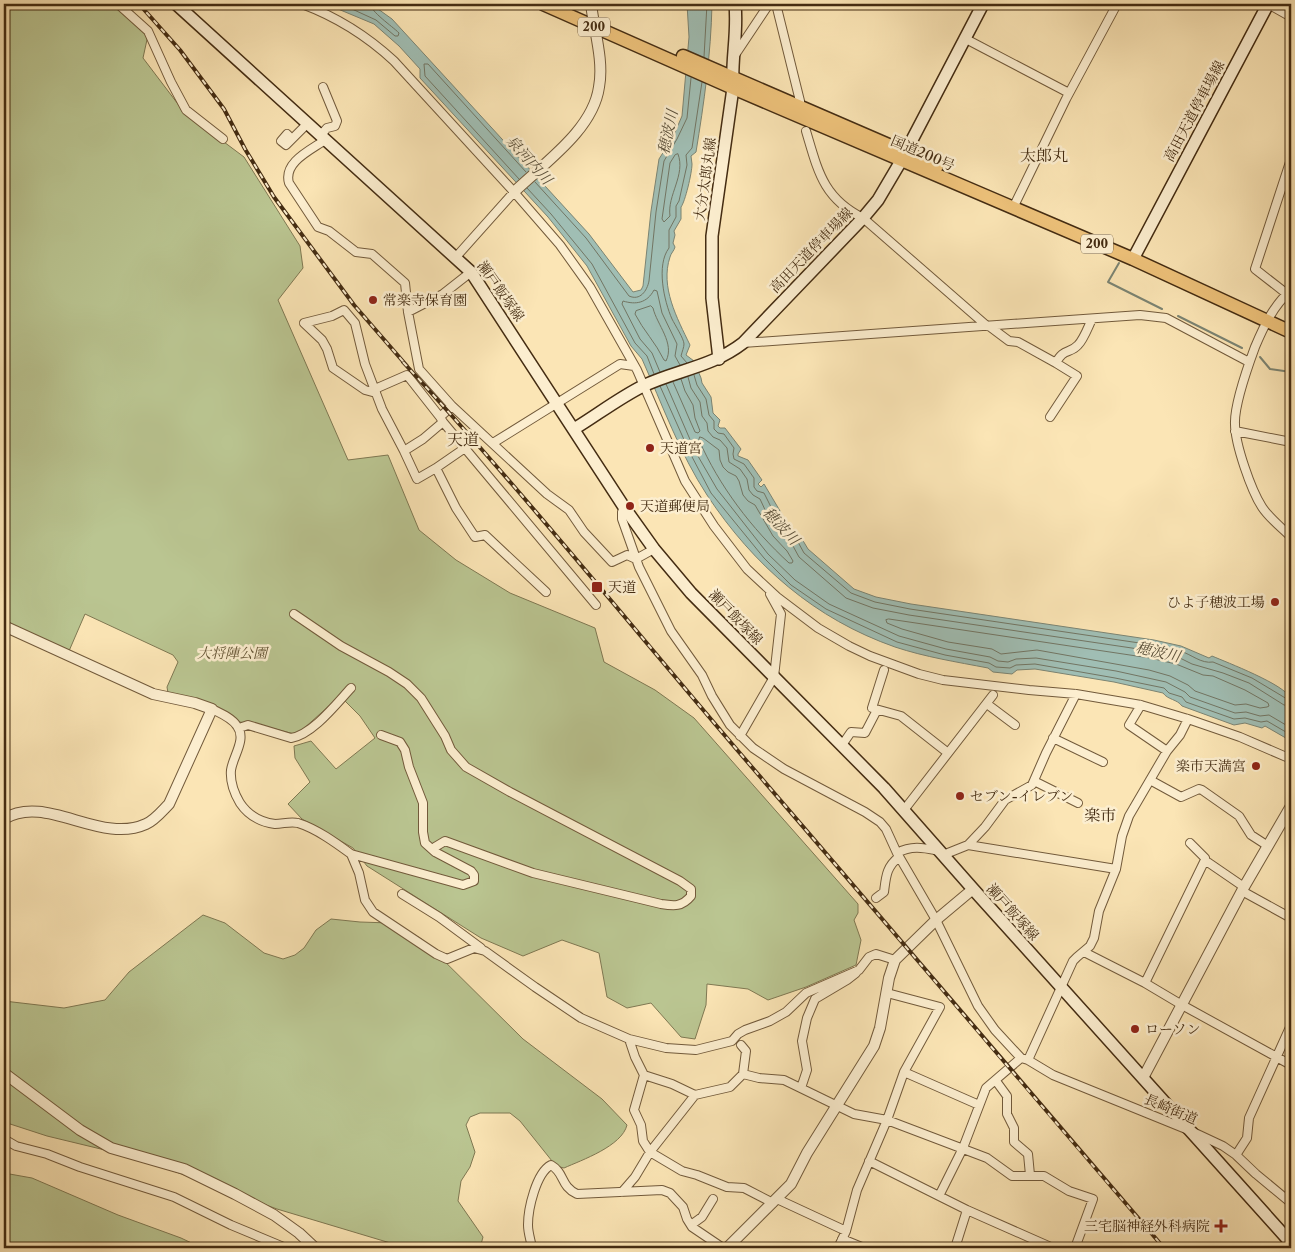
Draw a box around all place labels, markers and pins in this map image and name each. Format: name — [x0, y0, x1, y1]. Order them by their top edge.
place label: 常楽寺保育園 — [383, 291, 467, 309]
marker: 常楽寺保育園 — [367, 294, 379, 306]
place label: 天道宮 — [660, 439, 702, 457]
marker: 天道宮 — [644, 442, 656, 454]
place label: 天道郵便局 — [640, 497, 710, 515]
marker: 天道郵便局 — [624, 500, 636, 512]
place label: 天道 — [608, 578, 636, 596]
marker: 天道 — [590, 580, 604, 594]
place label: ひよ子穂波工場 — [1167, 593, 1265, 611]
marker: ひよ子穂波工場 — [1269, 596, 1281, 608]
place label: 楽市天満宮 — [1176, 757, 1246, 775]
marker: 楽市天満宮 — [1250, 760, 1262, 772]
place label: セブン-イレブン — [970, 787, 1073, 805]
marker: セブン-イレブン — [954, 790, 966, 802]
place label: ローソン — [1145, 1020, 1200, 1038]
marker: ローソン — [1129, 1023, 1141, 1035]
place label: 三宅脳神経外科病院 — [1084, 1217, 1210, 1235]
marker: 三宅脳神経外科病院 — [1214, 1219, 1228, 1233]

